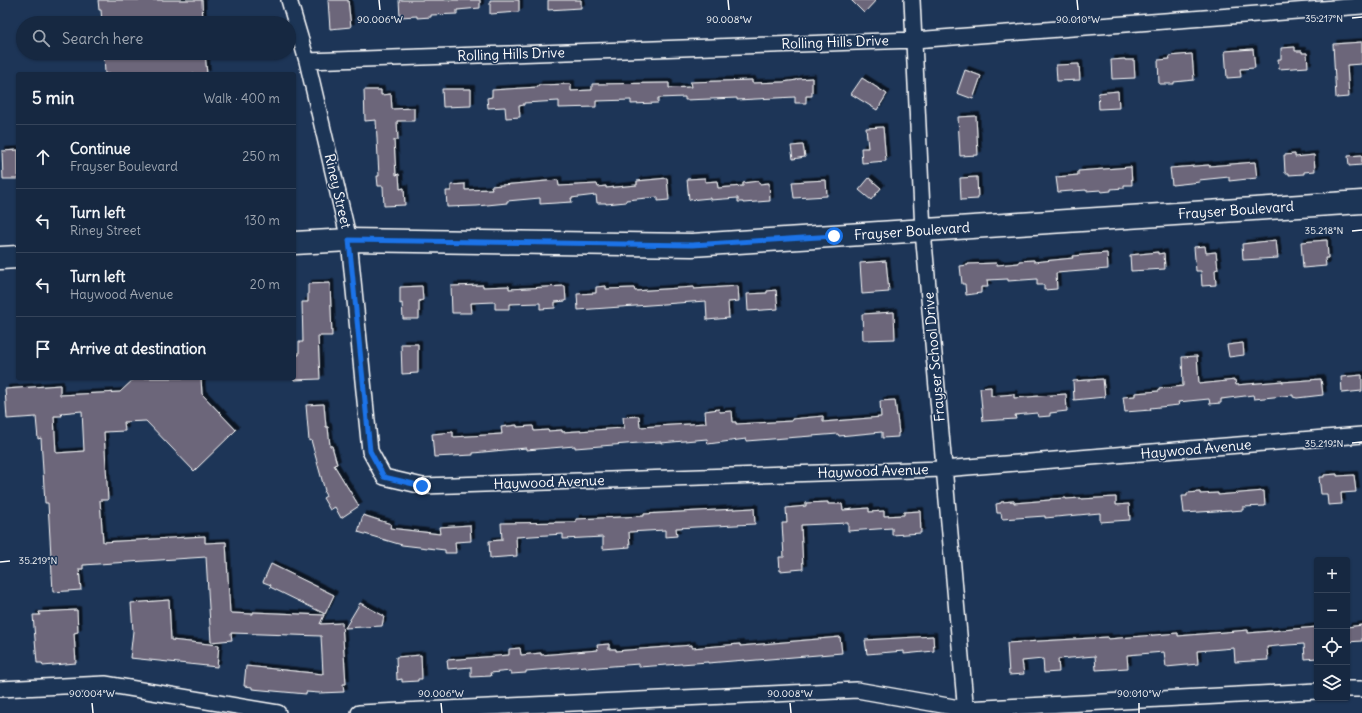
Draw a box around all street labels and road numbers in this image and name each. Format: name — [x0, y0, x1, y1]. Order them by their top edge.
street label: Rolling Hills Drive — [781, 31, 889, 53]
street label: Rolling Hills Drive — [457, 43, 565, 65]
street label: Riney Street — [321, 152, 355, 230]
street label: Frayser Boulevard — [1177, 197, 1295, 223]
street label: Frayser Boulevard — [853, 218, 971, 244]
street label: Frayser School Drive — [919, 291, 949, 423]
street label: Haywood Avenue — [1140, 435, 1252, 463]
street label: Haywood Avenue — [817, 460, 929, 482]
street label: Haywood Avenue — [493, 471, 605, 493]

